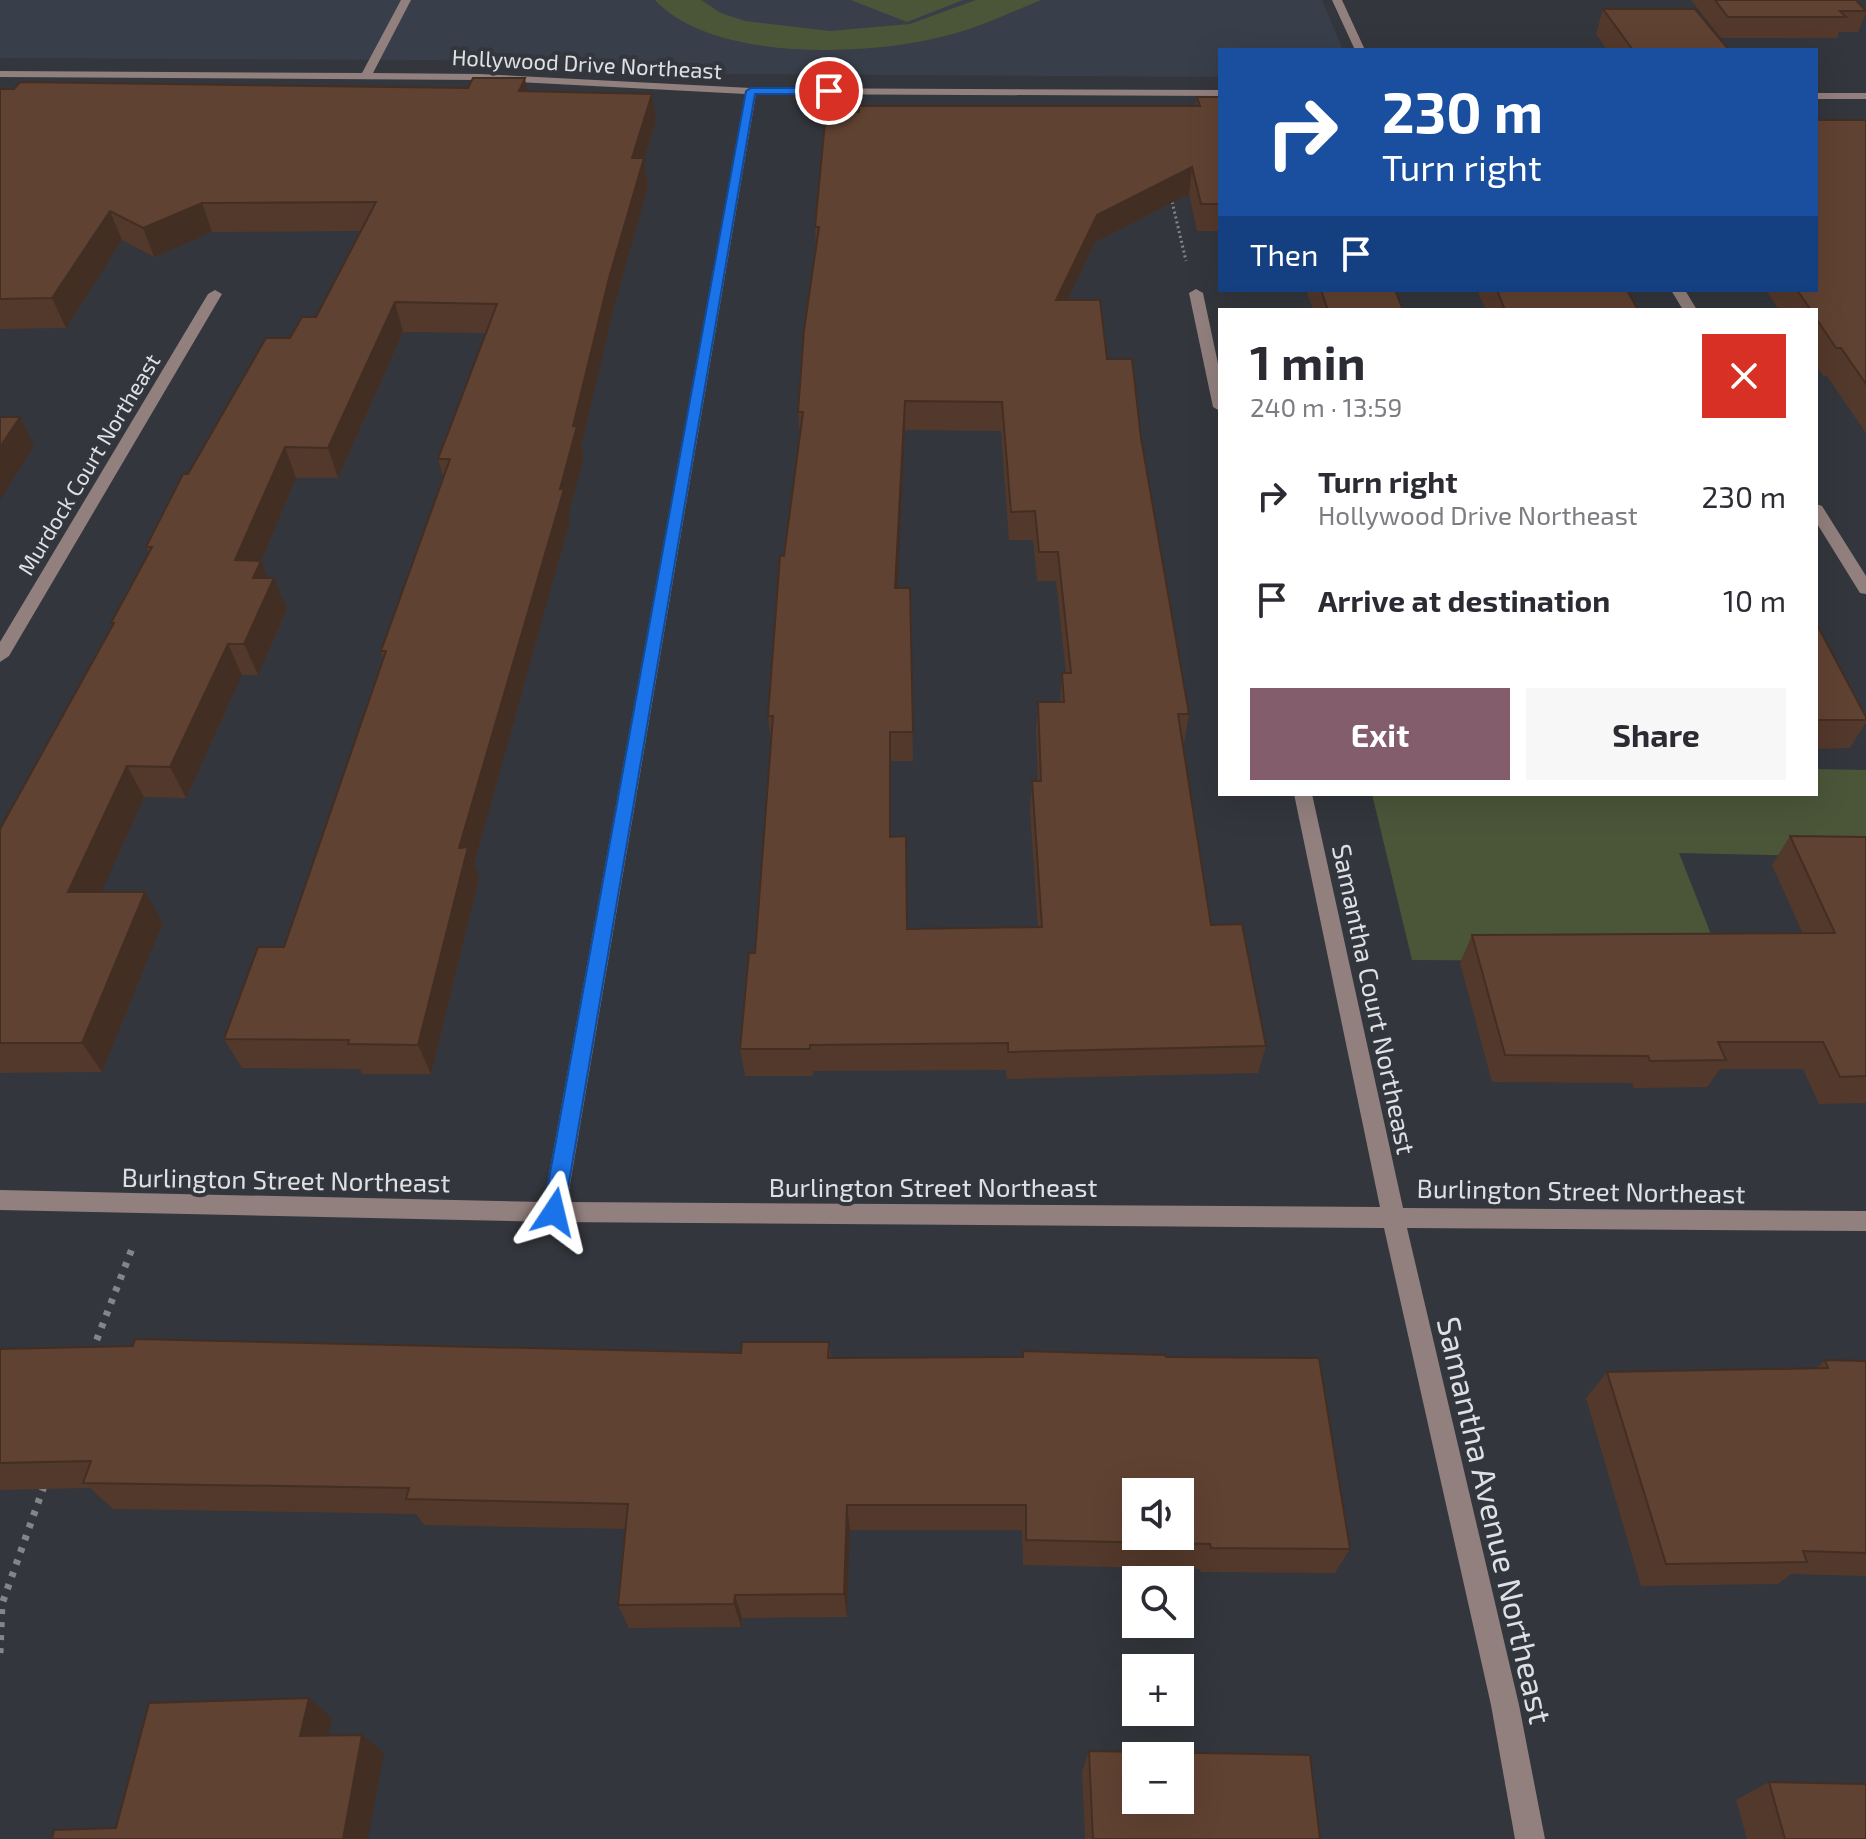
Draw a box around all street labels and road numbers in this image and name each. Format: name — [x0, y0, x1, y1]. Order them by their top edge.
street label: Hollywood Drive Northeast — [451, 43, 723, 83]
street label: Murdock Court Northeast — [12, 349, 164, 579]
street label: Samantha Court Northeast — [1327, 841, 1423, 1157]
street label: Burlington Street Northeast — [121, 1161, 451, 1197]
street label: Burlington Street Northeast — [769, 1171, 1097, 1202]
street label: Burlington Street Northeast — [1416, 1172, 1746, 1208]
street label: Samantha Avenue Northeast — [1431, 1313, 1561, 1727]

